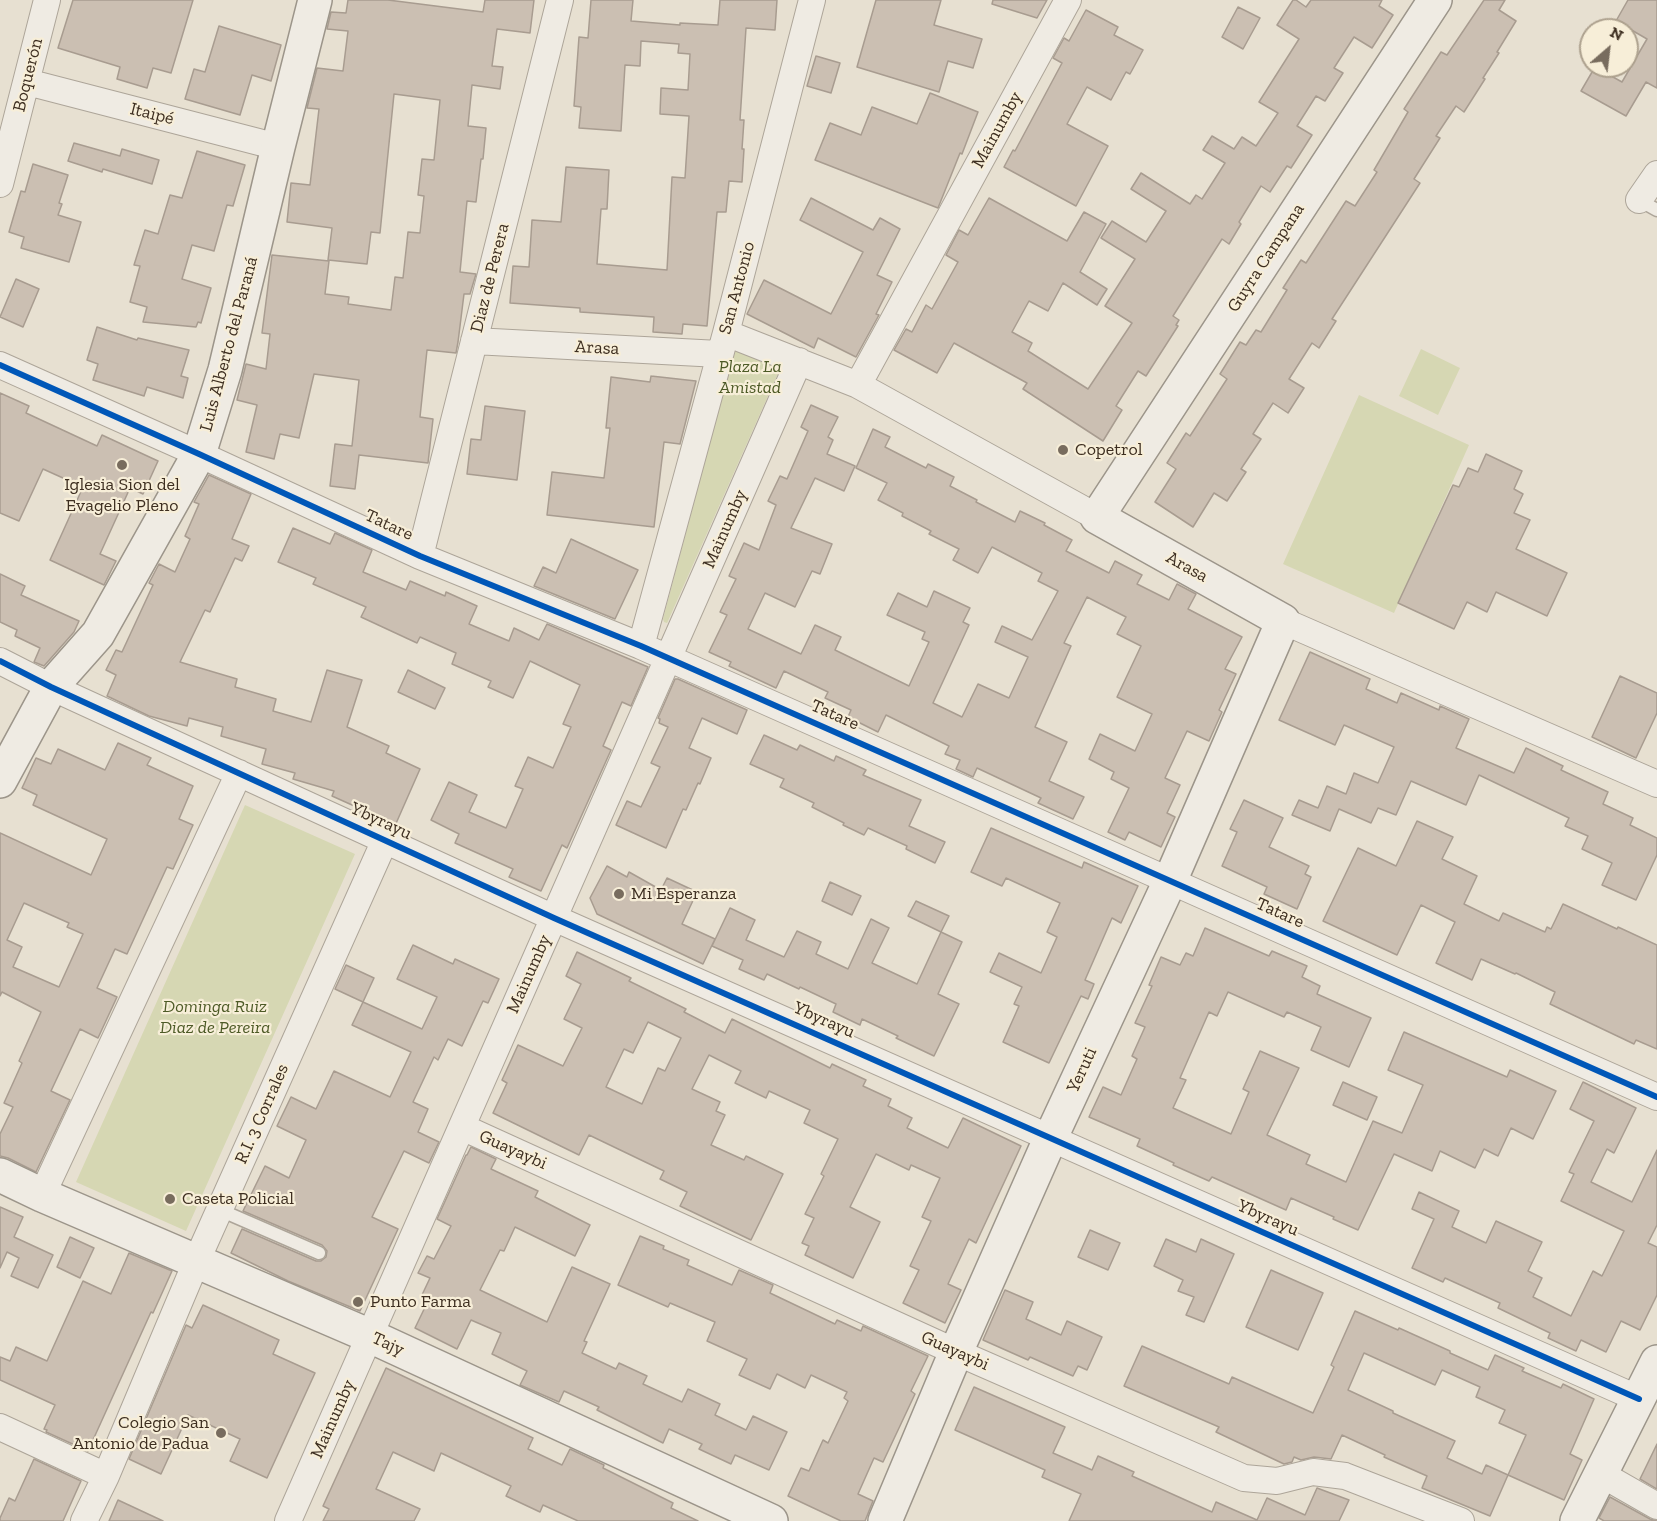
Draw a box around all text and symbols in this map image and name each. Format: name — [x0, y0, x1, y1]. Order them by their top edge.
north arrow — [1579, 18, 1639, 78]
text: N — [1607, 22, 1627, 45]
street label: Boquerón — [8, 36, 48, 114]
street label: Mainumby — [967, 88, 1027, 172]
street label: Itaipé — [128, 98, 176, 130]
street label: Guyra Campana — [1223, 200, 1309, 316]
street label: Diaz de Perera — [466, 221, 514, 335]
street label: San Antonio — [714, 239, 760, 337]
street label: Luis Alberto del Paraná — [195, 254, 263, 434]
street label: Arasa — [574, 336, 620, 360]
park label: Plaza La Amistad — [718, 356, 782, 398]
place label: Copetrol — [1075, 439, 1142, 461]
marker: Copetrol — [1056, 443, 1070, 457]
marker: Iglesia Sion del Evagelio Pleno — [115, 458, 129, 472]
place label: Iglesia Sion del Evagelio Pleno — [64, 474, 180, 516]
street label: Mainumby — [698, 486, 752, 572]
street label: Tatare — [361, 504, 417, 546]
street label: Arasa — [1162, 547, 1212, 587]
street label: Tatare — [807, 695, 863, 735]
street label: Ybyrayu — [347, 797, 415, 845]
place label: Mi Esperanza — [631, 883, 736, 905]
marker: Mi Esperanza — [612, 887, 626, 901]
street label: Tatare — [1252, 893, 1308, 933]
street label: Mainumby — [502, 931, 556, 1017]
park label: Dominga Ruiz Diaz de Pereira — [160, 996, 270, 1038]
street label: Ybyrayu — [790, 997, 858, 1043]
street label: Yeruti — [1062, 1044, 1102, 1096]
street label: R.I. 3 Corrales — [230, 1061, 294, 1167]
street label: Guayaybi — [476, 1125, 550, 1175]
place label: Caseta Policial — [182, 1188, 294, 1210]
marker: Caseta Policial — [163, 1192, 177, 1206]
street label: Ybyrayu — [1234, 1195, 1302, 1241]
place label: Punto Farma — [370, 1291, 471, 1313]
marker: Punto Farma — [351, 1295, 365, 1309]
street label: Guayaybi — [918, 1326, 992, 1376]
street label: Tajy — [368, 1327, 408, 1361]
street label: Mainumby — [306, 1376, 360, 1462]
place label: Colegio San Antonio de Padua — [72, 1412, 209, 1454]
marker: Colegio San Antonio de Padua — [214, 1426, 228, 1440]

